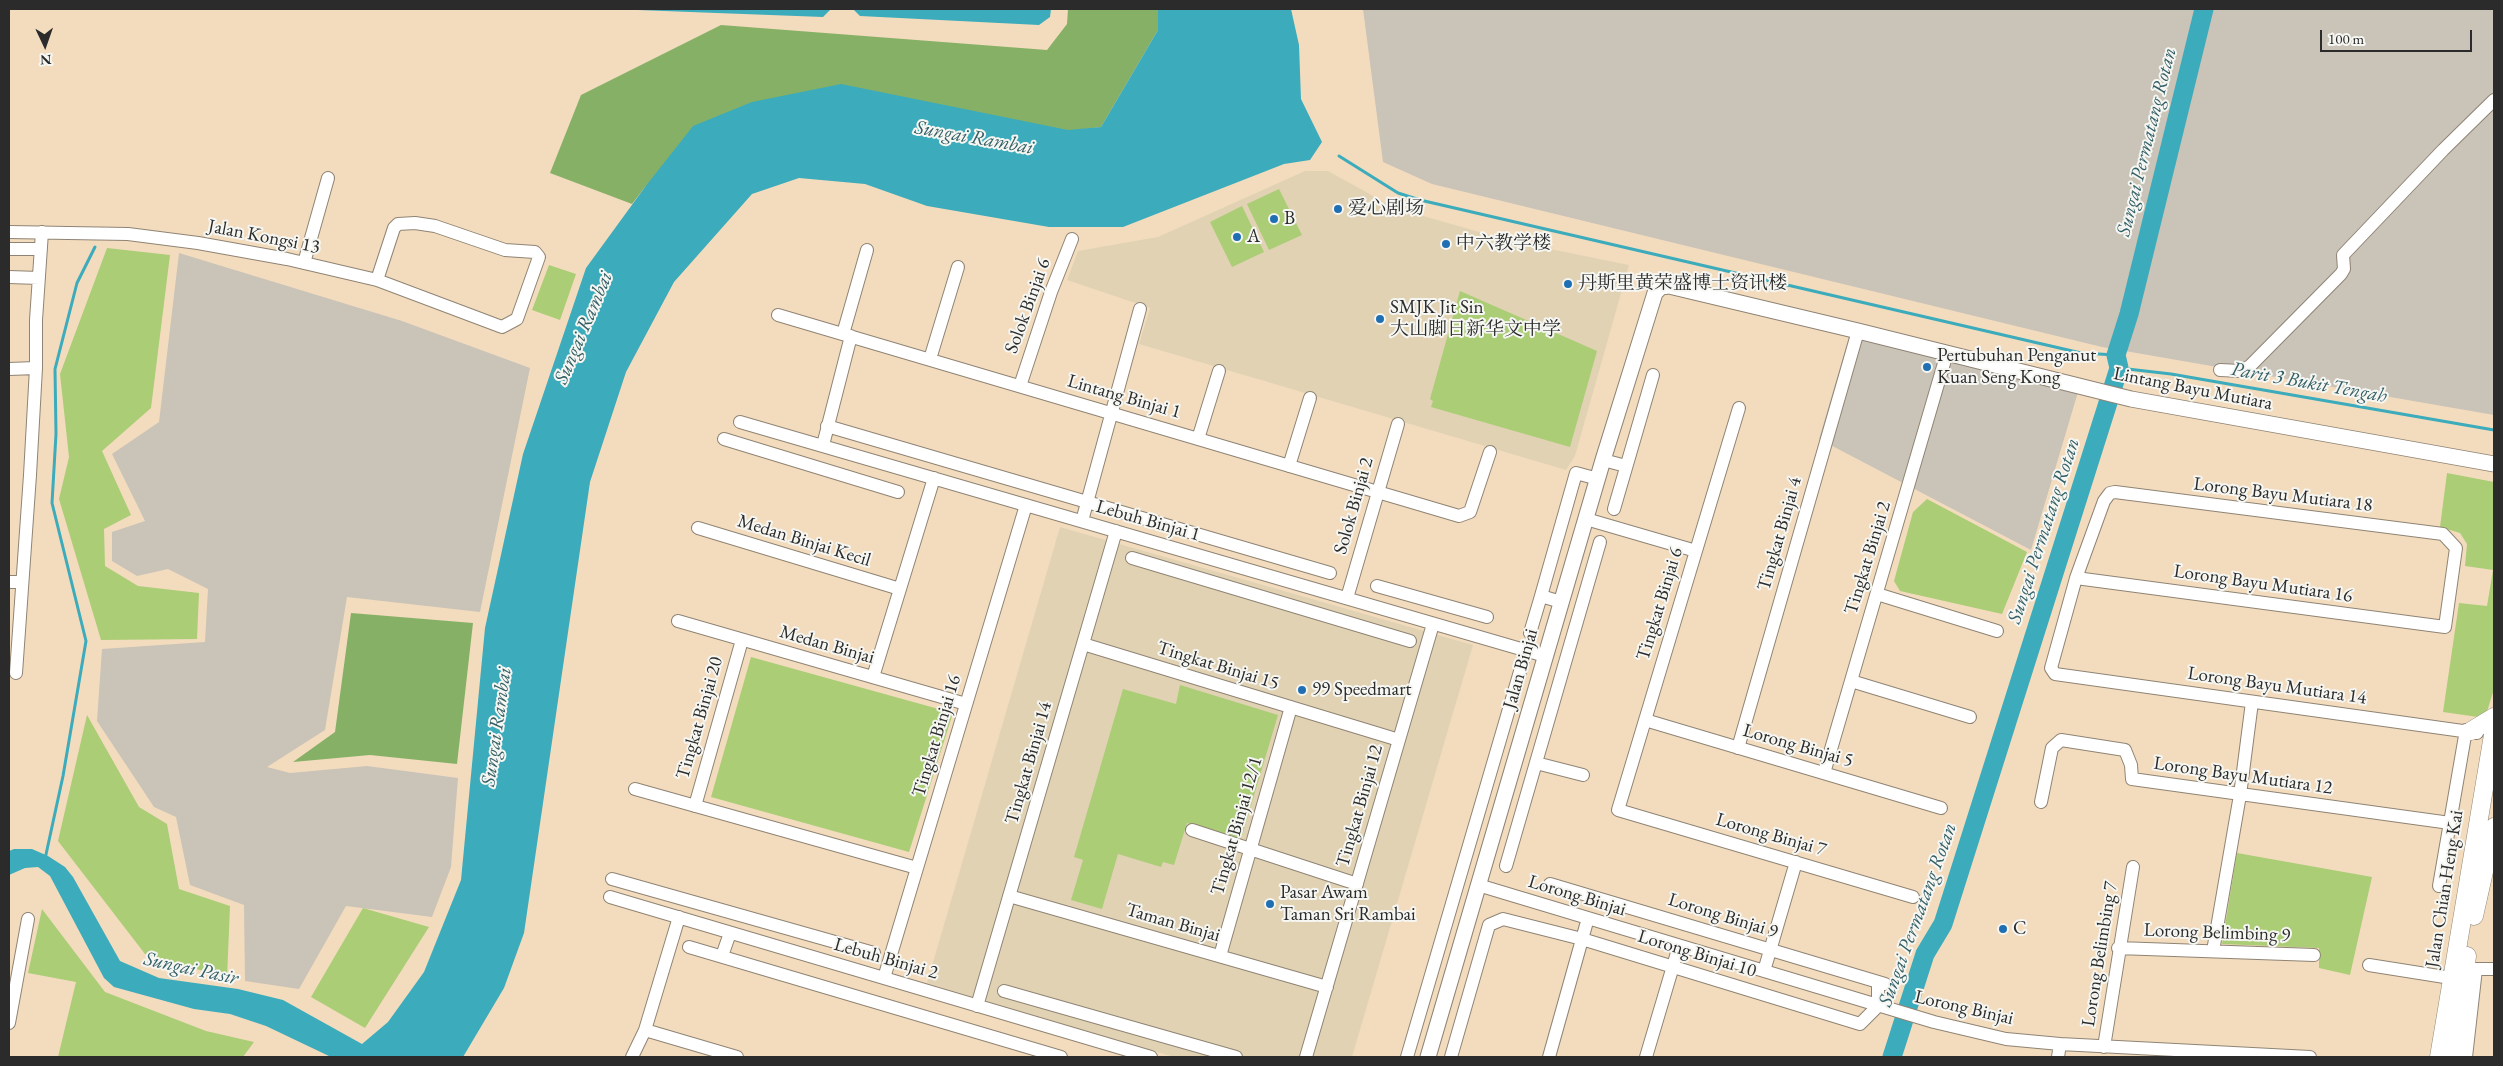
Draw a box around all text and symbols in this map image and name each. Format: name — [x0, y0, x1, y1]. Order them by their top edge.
north arrow — [20, 20, 70, 70]
scale bar — [2323, 20, 2476, 52]
text: 100 m — [2328, 29, 2364, 48]
water label: Sungai Permatang Rotan — [2112, 45, 2182, 239]
text: N — [40, 51, 52, 69]
water label: Sungai Rambai — [913, 116, 1035, 160]
place label: 爱心剧场 — [1348, 198, 1424, 220]
marker: 爱心剧场 — [1332, 203, 1344, 215]
place label: B — [1284, 208, 1295, 230]
marker: B — [1268, 213, 1280, 225]
street label: Jalan Kongsi 13 — [206, 215, 322, 259]
place label: A — [1247, 226, 1260, 248]
marker: A — [1231, 231, 1243, 243]
place label: 中六教学楼 — [1456, 233, 1551, 255]
marker: 中六教学楼 — [1440, 238, 1452, 250]
street label: Solok Binjai 6 — [1000, 255, 1056, 357]
water label: Sungai Rambai — [550, 268, 618, 388]
place label: 丹斯里黄荣盛博士资讯楼 — [1578, 273, 1787, 295]
marker: 丹斯里黄荣盛博士资讯楼 — [1562, 278, 1574, 290]
place label: SMJK Jit Sin 大山脚日新华文中学 — [1390, 297, 1561, 341]
marker: SMJK Jit Sin 大山脚日新华文中学 — [1374, 313, 1386, 325]
place label: Pertubuhan Penganut Kuan Seng Kong — [1937, 345, 2096, 389]
water label: Parit 3 Bukit Tengah — [2229, 357, 2389, 409]
marker: Pertubuhan Penganut Kuan Seng Kong — [1921, 361, 1933, 373]
street label: Lintang Bayu Mutiara — [2112, 362, 2274, 416]
street label: Lintang Binjai 1 — [1065, 370, 1183, 424]
water label: Sungai Permatang Rotan — [2003, 435, 2085, 627]
street label: Solok Binjai 2 — [1329, 455, 1379, 557]
street label: Lorong Bayu Mutiara 18 — [2192, 473, 2374, 517]
street label: Tingkat Binjai 4 — [1753, 475, 1807, 593]
street label: Lebuh Binjai 1 — [1093, 495, 1203, 547]
street label: Tingkat Binjai 2 — [1840, 499, 1896, 617]
street label: Medan Binjai Kecil — [735, 510, 873, 572]
street label: Tingkat Binjai 6 — [1632, 545, 1688, 663]
street label: Lorong Bayu Mutiara 16 — [2172, 560, 2354, 608]
street label: Medan Binjai — [777, 621, 877, 669]
street label: Jalan Binjai — [1499, 626, 1543, 712]
street label: Tingkat Binjai 15 — [1154, 637, 1282, 695]
street label: Tingkat Binjai 20 — [672, 654, 728, 782]
street label: Lorong Bayu Mutiara 14 — [2186, 662, 2368, 710]
water label: Sungai Rambai — [477, 666, 517, 788]
street label: Tingkat Binjai 16 — [908, 672, 966, 800]
place label: 99 Speedmart — [1312, 679, 1411, 701]
marker: 99 Speedmart — [1296, 684, 1308, 696]
street label: Tingkat Binjai 14 — [1001, 699, 1057, 827]
street label: Lorong Binjai 5 — [1740, 719, 1856, 773]
street label: Tingkat Binjai 12 — [1332, 742, 1388, 870]
street label: Lorong Bayu Mutiara 12 — [2152, 752, 2334, 800]
street label: Tingkat Binjai 12/1 — [1206, 754, 1268, 898]
street label: Lorong Binjai 7 — [1713, 808, 1829, 862]
street label: Jalan Chian Heng Kai — [2421, 808, 2469, 970]
water label: Sungai Permatang Rotan — [1874, 820, 1962, 1010]
street label: Lorong Binjai — [1526, 870, 1628, 922]
street label: Lorong Belimbing 7 — [2077, 880, 2123, 1028]
place label: Pasar Awam Taman Sri Rambai — [1280, 882, 1416, 926]
street label: Lorong Binjai 9 — [1665, 888, 1781, 944]
marker: Pasar Awam Taman Sri Rambai — [1264, 898, 1276, 910]
street label: Taman Binjai — [1123, 899, 1223, 947]
place label: C — [2013, 918, 2026, 940]
street label: Lorong Belimbing 9 — [2143, 919, 2291, 947]
marker: C — [1997, 923, 2009, 935]
street label: Lorong Binjai 10 — [1635, 925, 1759, 983]
street label: Lebuh Binjai 2 — [831, 933, 941, 985]
water label: Sungai Pasir — [142, 947, 240, 991]
street label: Lorong Binjai — [1912, 986, 2016, 1030]

